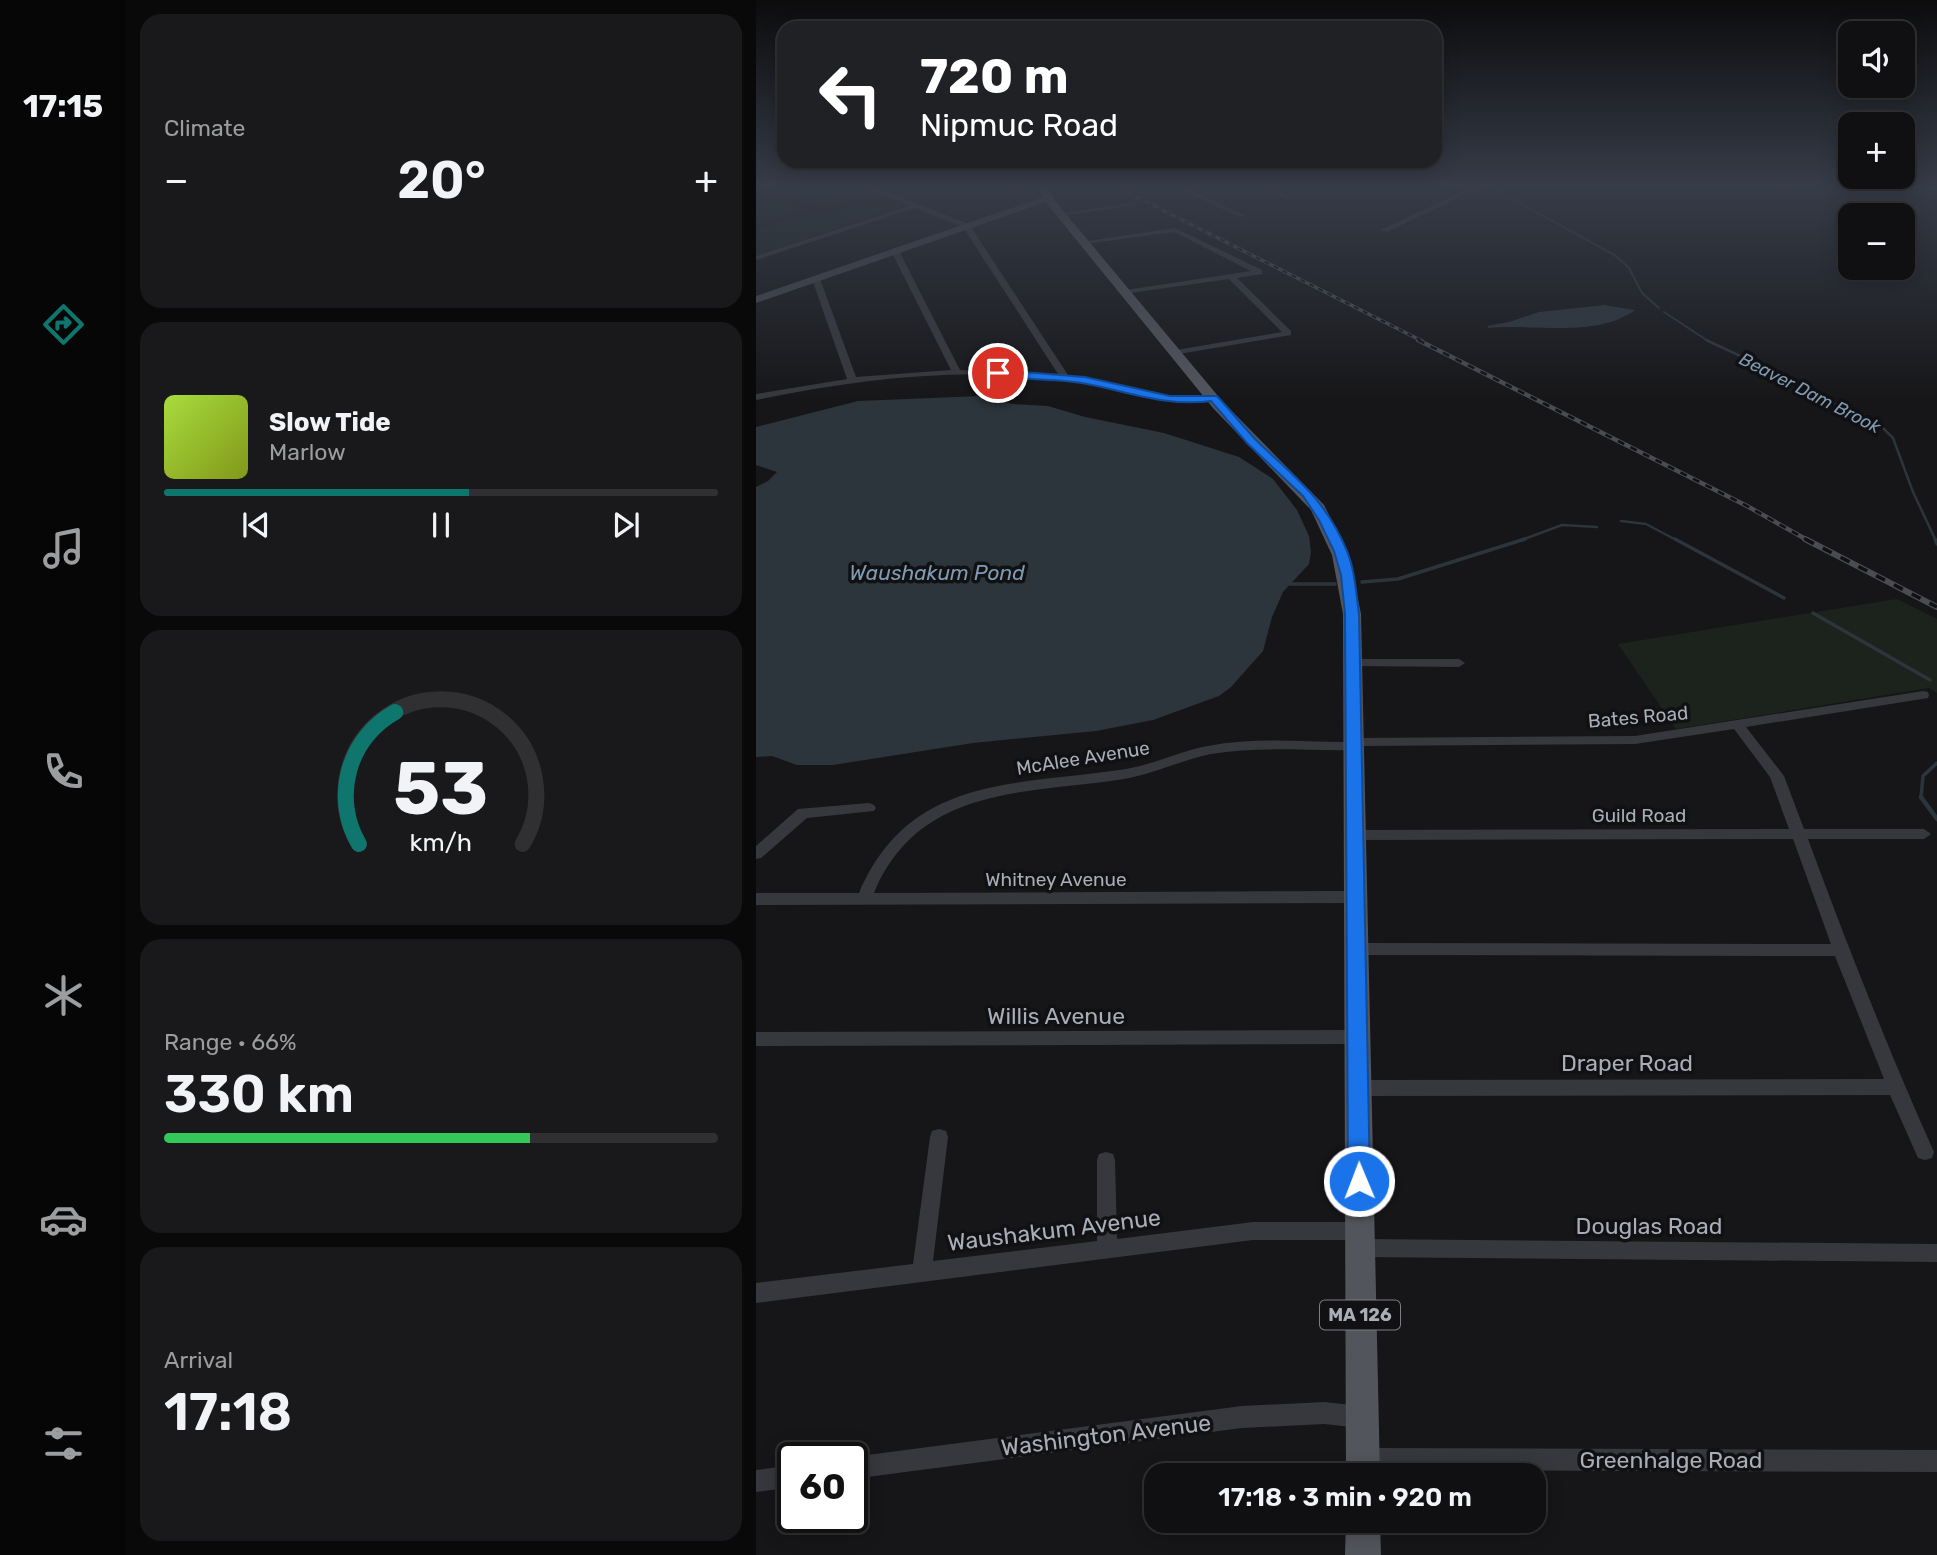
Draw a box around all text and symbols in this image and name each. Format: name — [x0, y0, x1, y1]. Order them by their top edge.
map controls — [1838, 21, 1915, 280]
button: sound — [1838, 21, 1915, 98]
text: 720 m — [920, 47, 1069, 105]
icon: left — [805, 49, 896, 140]
text: 17:15 — [23, 87, 103, 125]
text: Nipmuc Road — [920, 106, 1118, 144]
button: + — [1838, 112, 1915, 189]
text: Climate — [164, 114, 245, 142]
text: 20° — [397, 149, 486, 211]
text: − — [164, 157, 189, 203]
text: + — [694, 157, 718, 203]
button: − — [1838, 203, 1915, 280]
icon: directions — [39, 300, 88, 349]
pin — [968, 343, 1028, 403]
water label: Beaver Dam Brook — [1736, 348, 1885, 438]
icon: arrive — [979, 354, 1017, 392]
text: Slow Tide — [269, 407, 391, 438]
text: Marlow — [269, 438, 346, 466]
icon: previous — [237, 506, 275, 544]
icon: pause — [422, 506, 460, 544]
icon: next — [607, 506, 645, 544]
icon: music — [39, 524, 88, 573]
water label: Waushakum Pond — [849, 560, 1025, 585]
street label: Bates Road — [1587, 701, 1689, 733]
street label: McAlee Avenue — [1015, 736, 1151, 780]
text: 53 — [394, 746, 489, 832]
icon: phone — [39, 747, 88, 796]
street label: Guild Road — [1592, 804, 1686, 827]
text: km/h — [410, 827, 472, 856]
street label: Whitney Avenue — [985, 868, 1127, 891]
icon: climate — [39, 971, 88, 1020]
street label: Willis Avenue — [987, 1002, 1125, 1030]
text: Range · 66% — [164, 1028, 296, 1056]
street label: Draper Road — [1561, 1049, 1693, 1077]
text: 330 km — [164, 1063, 354, 1125]
position arrow — [1322, 1144, 1396, 1218]
icon: car — [39, 1195, 88, 1244]
street label: Waushakum Avenue — [946, 1203, 1162, 1257]
street label: Douglas Road — [1576, 1212, 1722, 1240]
road number: MA 126 — [1320, 1300, 1400, 1330]
text: Arrival — [164, 1346, 233, 1374]
text: 17:18 — [164, 1381, 292, 1443]
street label: Washington Avenue — [999, 1408, 1213, 1462]
icon: filters — [39, 1419, 88, 1468]
speed limit sign: 60 — [777, 1442, 868, 1533]
street label: Greenhalge Road — [1580, 1446, 1762, 1474]
text: 17:18 · 3 min · 920 m — [1218, 1482, 1472, 1513]

